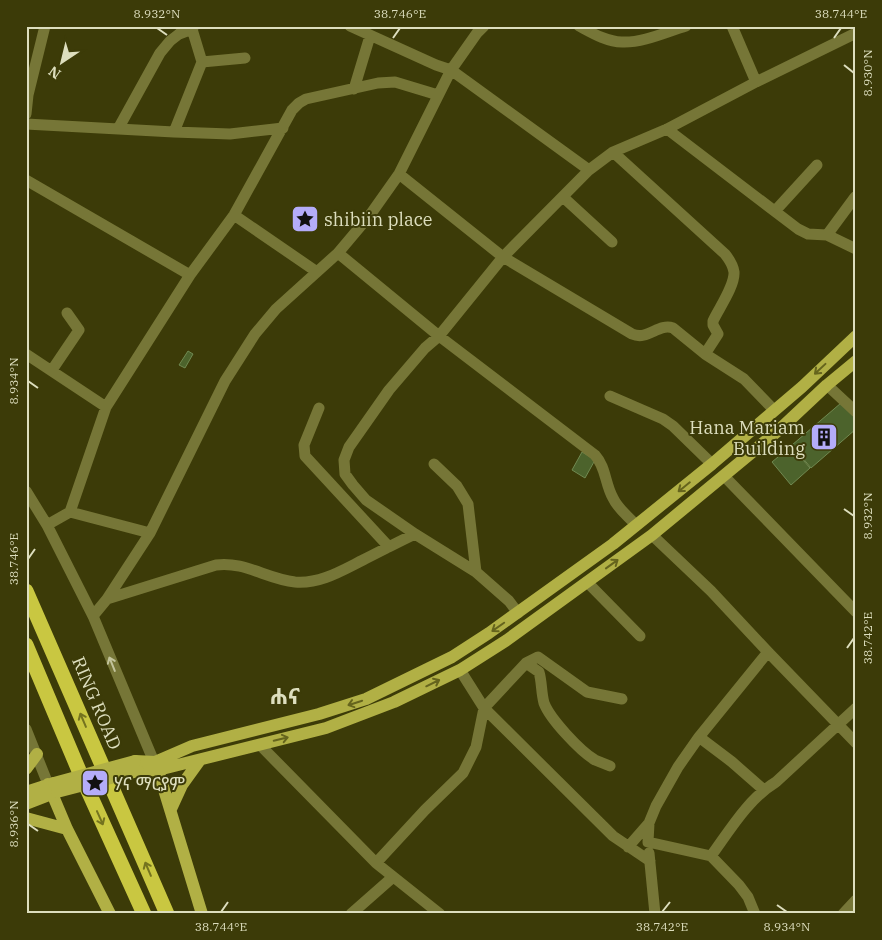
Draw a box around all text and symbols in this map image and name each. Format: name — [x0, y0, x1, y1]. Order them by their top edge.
text: 8.932°N — [134, 6, 180, 21]
text: 38.746°E — [374, 6, 426, 21]
text: 38.744°E — [815, 6, 867, 21]
north arrow — [38, 38, 88, 88]
text: 8.930°N — [860, 50, 875, 96]
text: N — [45, 62, 64, 83]
place icon: shibiin place — [290, 204, 320, 234]
place label: shibiin place — [324, 208, 433, 231]
text: 8.934°N — [6, 358, 21, 404]
one-way arrow — [814, 363, 826, 375]
place label: Hana Mariam Building — [689, 416, 805, 460]
building icon: Hana Mariam Building — [809, 422, 839, 452]
one-way arrow — [678, 481, 691, 492]
text: 8.932°N — [860, 493, 875, 539]
text: 38.746°E — [6, 533, 21, 585]
one-way arrow — [605, 559, 619, 569]
text: 38.742°E — [860, 612, 875, 664]
one-way arrow — [492, 621, 505, 632]
street label: RING ROAD — [67, 653, 127, 753]
one-way arrow — [107, 657, 116, 672]
one-way arrow — [425, 678, 440, 687]
district label: ሐና — [270, 681, 301, 710]
one-way arrow — [347, 698, 363, 708]
one-way arrow — [78, 713, 88, 728]
one-way arrow — [273, 734, 289, 743]
place icon: ሃና ማርያም — [80, 768, 110, 798]
place label: ሃና ማርያም — [114, 772, 185, 795]
text: 8.936°N — [6, 801, 21, 847]
one-way arrow — [96, 810, 106, 825]
one-way arrow — [142, 862, 152, 877]
text: 38.744°E — [195, 919, 247, 934]
text: 38.742°E — [636, 919, 688, 934]
text: 8.934°N — [764, 919, 810, 934]

